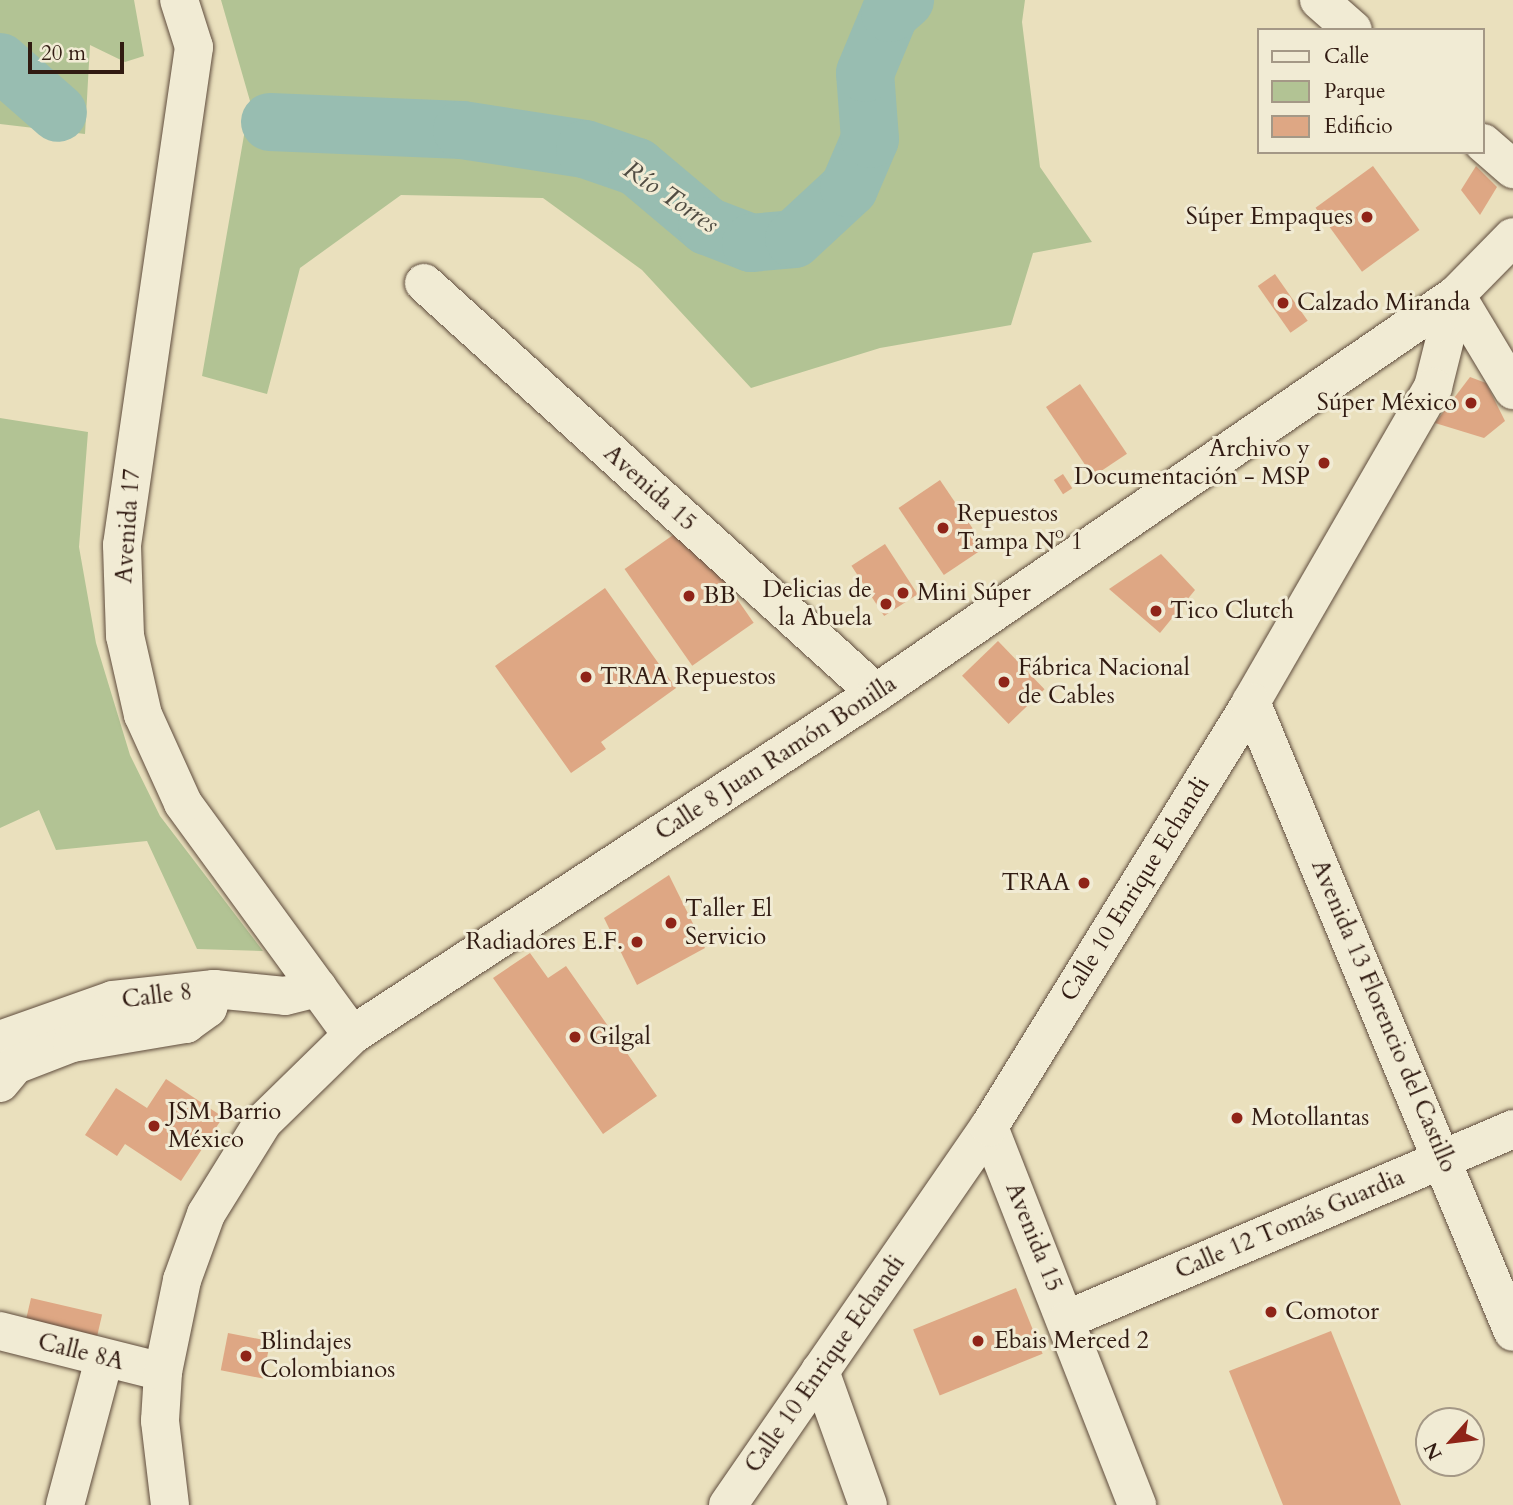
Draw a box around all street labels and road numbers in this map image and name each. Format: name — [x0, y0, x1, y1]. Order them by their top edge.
street label: Avenida 15 — [598, 439, 702, 537]
street label: Avenida 17 — [110, 468, 146, 584]
street label: Calle 8 Juan Ramón Bonilla — [650, 669, 902, 847]
street label: Calle 10 Enrique Echandi — [1054, 772, 1216, 1006]
street label: Avenida 13 Florencio del Castillo — [1305, 855, 1463, 1177]
street label: Calle 8 — [120, 977, 194, 1015]
street label: Calle 12 Tomás Guardia — [1171, 1163, 1409, 1285]
street label: Avenida 15 — [999, 1178, 1069, 1296]
street label: Calle 10 Enrique Echandi — [739, 1250, 911, 1478]
street label: Calle 8A — [35, 1327, 127, 1377]

